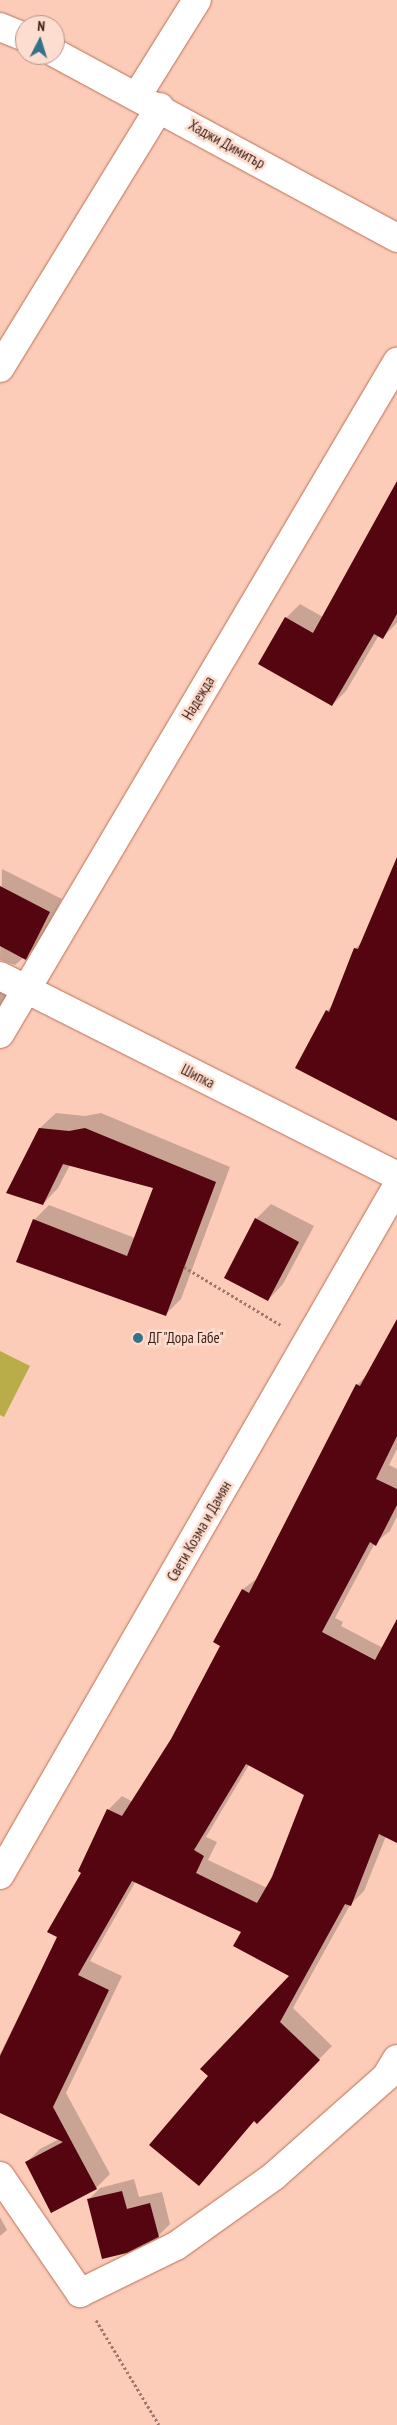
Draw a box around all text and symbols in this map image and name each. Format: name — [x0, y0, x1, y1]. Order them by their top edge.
north arrow — [15, 15, 65, 65]
text: N — [37, 17, 46, 35]
street label: Хаджи Димитър — [186, 116, 268, 172]
street label: Надежда — [178, 673, 218, 723]
street label: Шипка — [178, 1060, 218, 1092]
place label: ДГ "Дора Габе" — [148, 1329, 225, 1347]
marker: ДГ "Дора Габе" — [132, 1332, 144, 1344]
street label: Свети Козма и Дамян — [163, 1478, 235, 1584]

